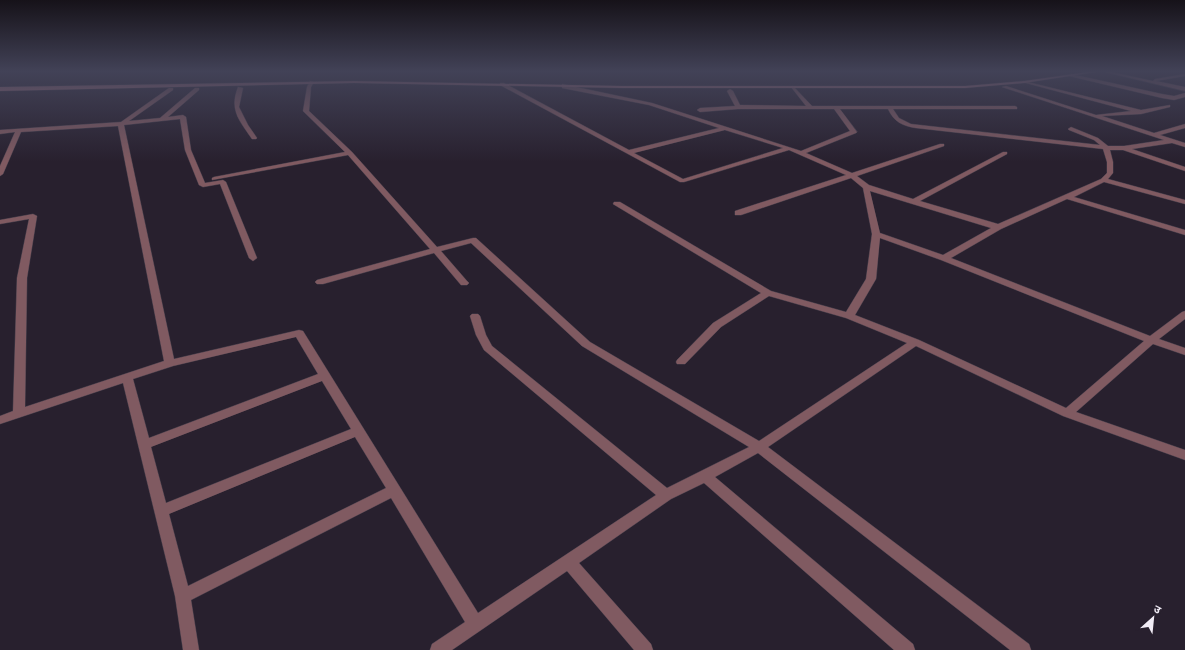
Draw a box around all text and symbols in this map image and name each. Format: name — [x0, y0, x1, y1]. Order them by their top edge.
north arrow — [1133, 598, 1173, 638]
text: उ — [1151, 601, 1164, 617]

